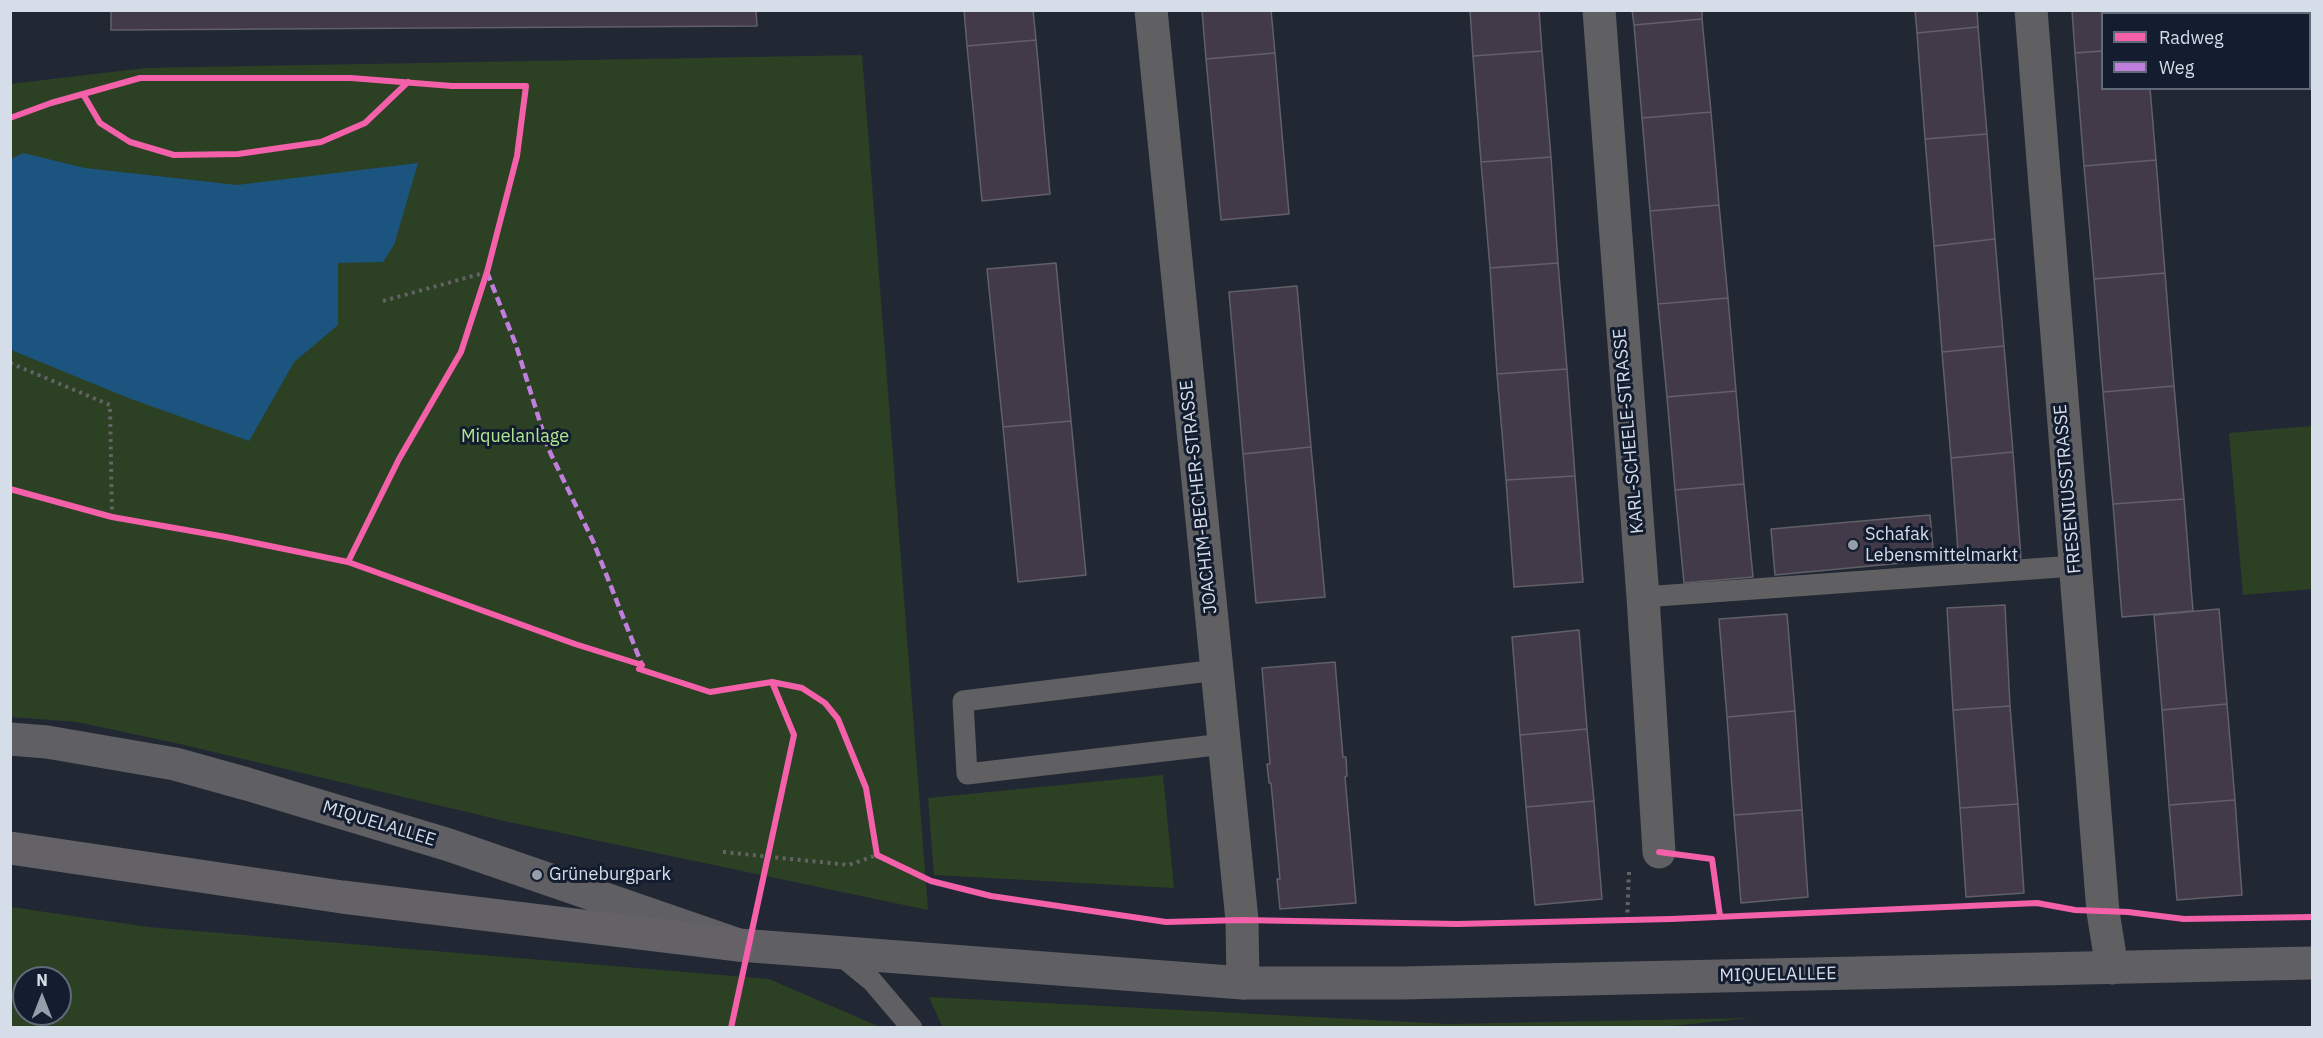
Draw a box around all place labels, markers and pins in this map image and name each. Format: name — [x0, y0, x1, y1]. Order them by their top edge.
place label: Schafak Lebensmittelmarkt — [1865, 524, 2018, 566]
marker: Schafak Lebensmittelmarkt — [1846, 538, 1860, 552]
place label: Grüneburgpark — [549, 864, 671, 886]
marker: Grüneburgpark — [530, 868, 544, 882]

